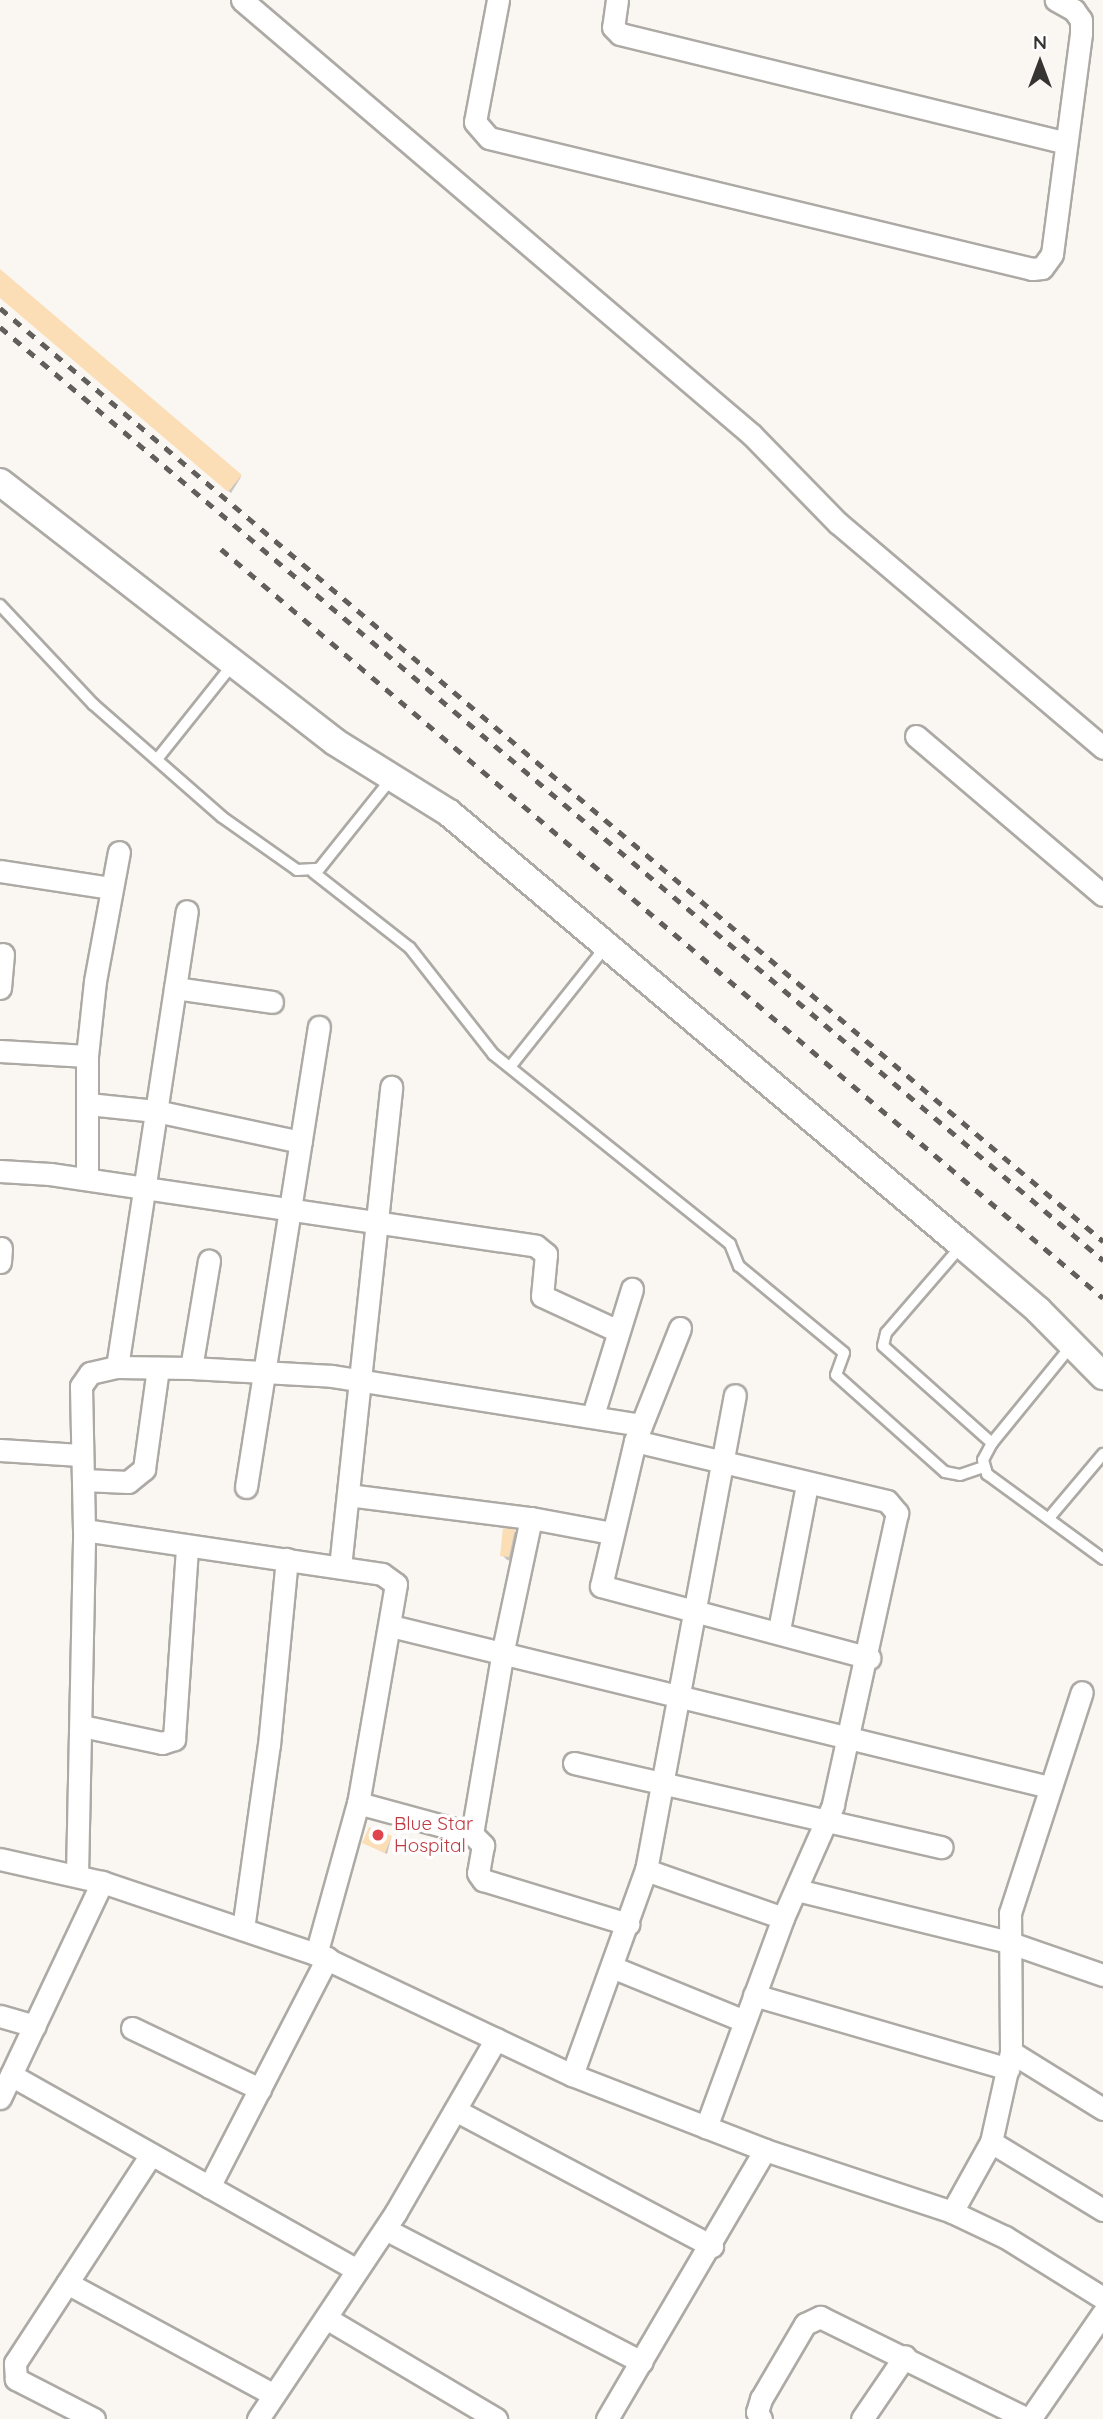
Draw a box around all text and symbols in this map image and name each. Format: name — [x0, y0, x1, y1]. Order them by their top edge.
north arrow — [1005, 28, 1075, 98]
text: N — [1033, 30, 1047, 54]
place label: Blue Star Hospital — [394, 1813, 473, 1857]
marker: Blue Star Hospital — [368, 1825, 388, 1845]

